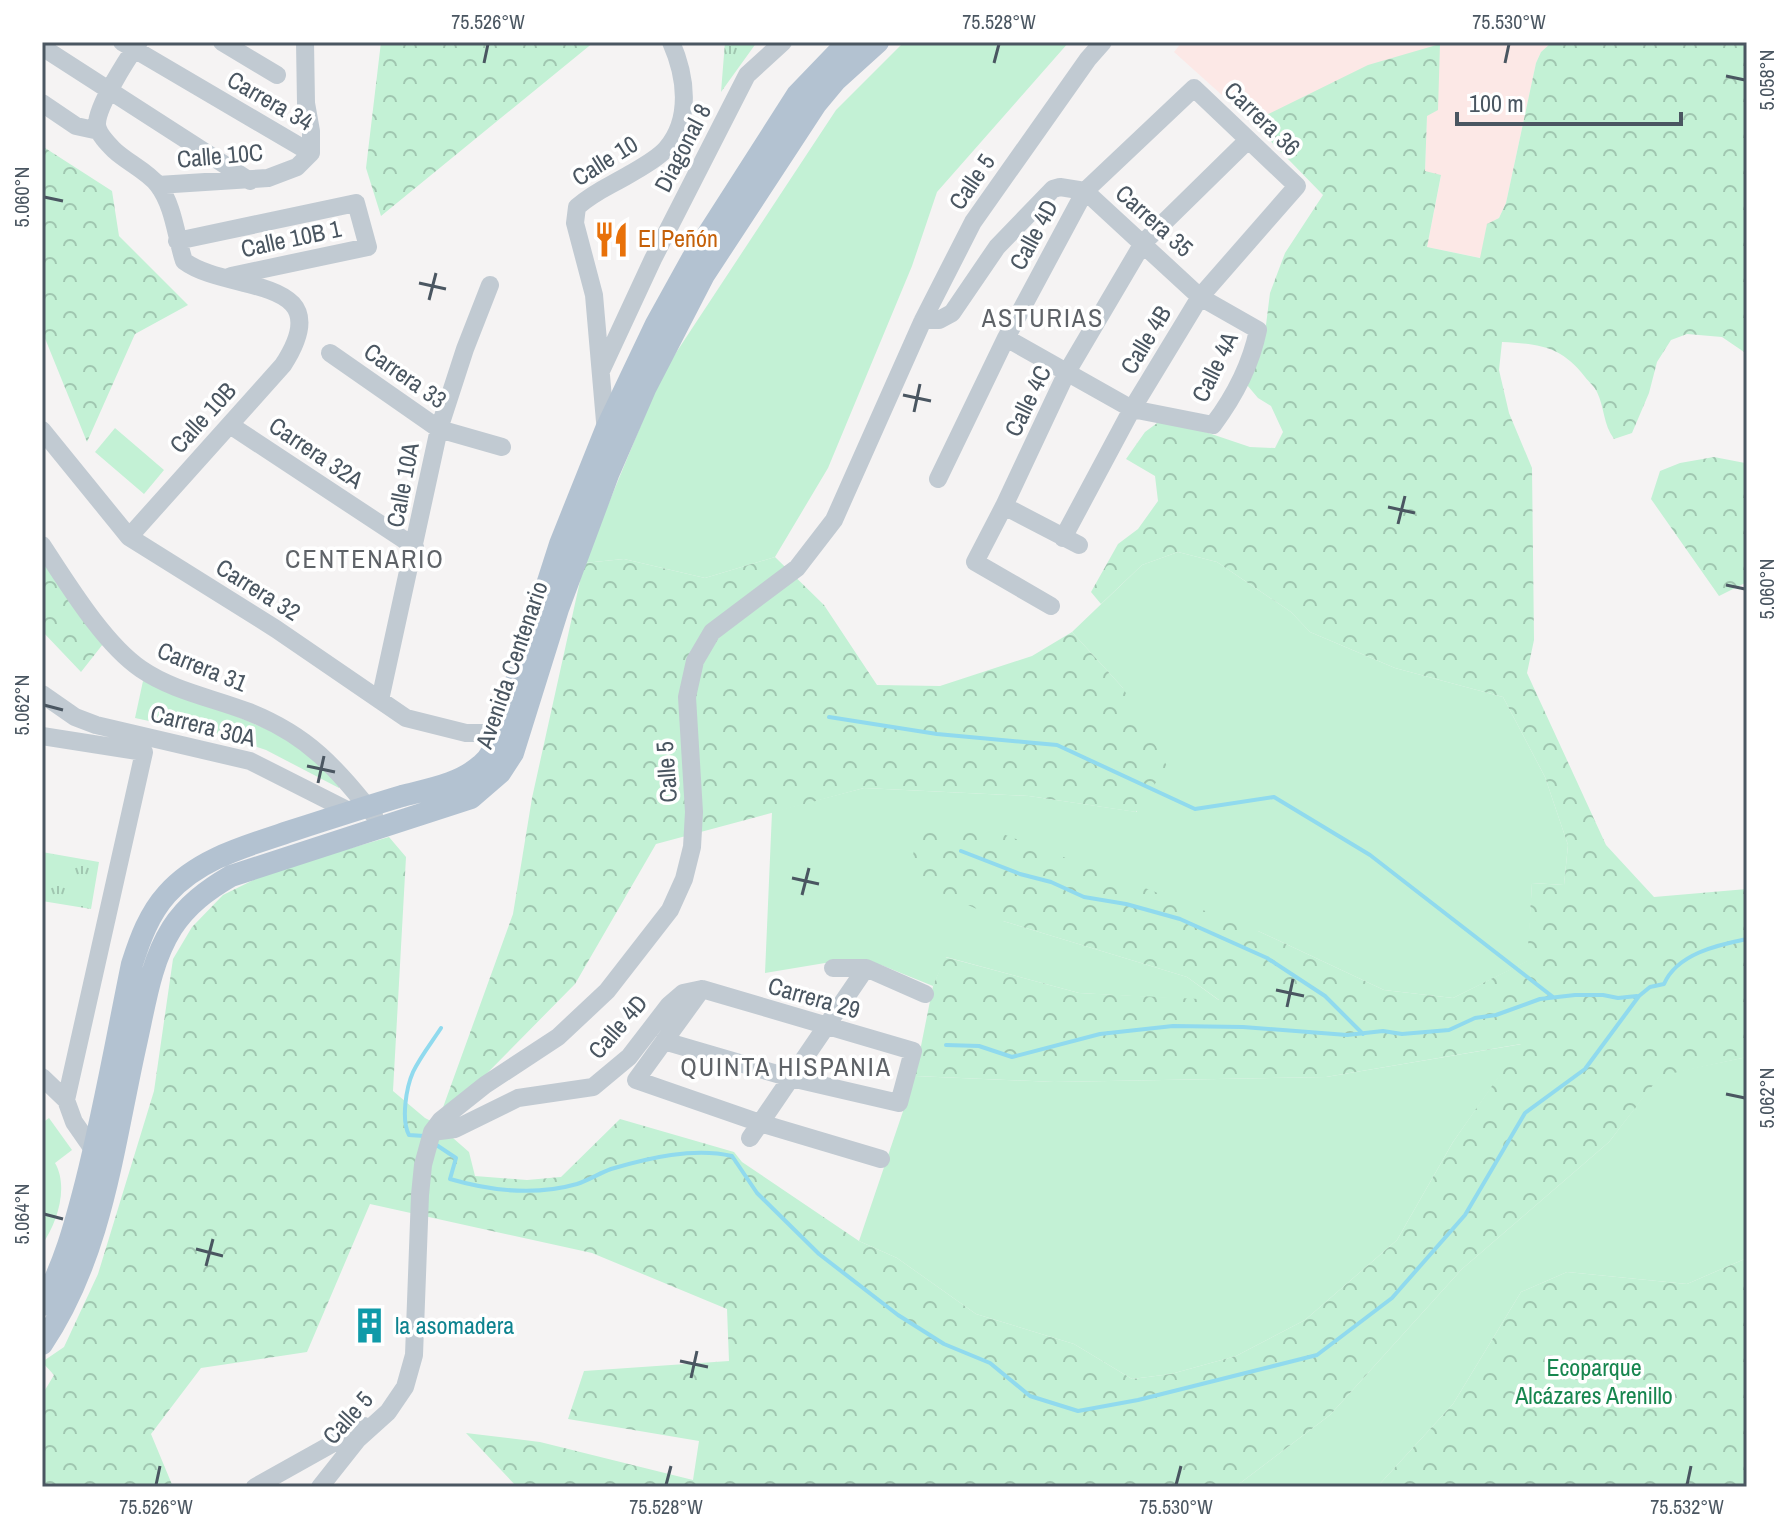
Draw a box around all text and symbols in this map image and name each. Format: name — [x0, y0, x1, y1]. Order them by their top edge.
text: 75.526°W — [451, 8, 525, 35]
text: 75.528°W — [962, 8, 1036, 35]
text: 75.530°W — [1472, 8, 1546, 35]
text: 5.058°N — [1753, 50, 1780, 110]
street label: Carrera 34 — [222, 63, 319, 138]
street label: Carrera 36 — [1218, 74, 1308, 162]
scale bar — [1457, 76, 1681, 126]
text: 100 m — [1469, 87, 1524, 119]
street label: Diagonal 8 — [646, 98, 718, 197]
street label: Calle 10 — [565, 127, 644, 193]
street label: Calle 10C — [175, 135, 264, 175]
street label: Calle 5 — [941, 147, 1002, 216]
text: 5.060°N — [8, 167, 35, 227]
street label: Carrera 35 — [1109, 177, 1200, 264]
street label: Calle 4D — [1001, 194, 1065, 275]
street label: Calle 10B 1 — [238, 212, 344, 264]
restaurant icon: El Peñón — [593, 220, 631, 258]
place label: El Peñón — [638, 222, 718, 254]
street label: Calle 4B — [1112, 299, 1178, 380]
district label: ASTURIAS — [981, 300, 1104, 335]
street label: Calle 4A — [1183, 325, 1245, 407]
street label: Carrera 33 — [358, 335, 453, 415]
street label: Calle 4C — [996, 360, 1058, 441]
street label: Calle 10B — [162, 375, 243, 460]
street label: Carrera 32A — [263, 409, 371, 496]
street label: Calle 10A — [378, 439, 426, 530]
district label: CENTENARIO — [285, 541, 445, 576]
street label: Carrera 32 — [210, 551, 307, 628]
text: 5.060°N — [1753, 559, 1780, 619]
street label: Avenida Centenario — [467, 577, 555, 753]
street label: Carrera 31 — [153, 634, 252, 699]
text: 5.062°N — [8, 675, 35, 735]
street label: Carrera 30A — [147, 697, 260, 754]
street label: Calle 5 — [648, 740, 684, 804]
street label: Carrera 29 — [765, 969, 864, 1025]
street label: Calle 4D — [580, 987, 654, 1065]
district label: QUINTA HISPANIA — [680, 1049, 892, 1084]
text: 5.062°N — [1753, 1068, 1780, 1128]
text: 5.064°N — [8, 1184, 35, 1244]
building icon: la asomadera — [350, 1307, 388, 1345]
place label: la asomadera — [395, 1309, 514, 1341]
park label: Ecoparque Alcázares Arenillo — [1514, 1351, 1673, 1411]
street label: Calle 5 — [315, 1384, 380, 1451]
text: 75.526°W — [119, 1493, 193, 1520]
text: 75.528°W — [629, 1493, 703, 1520]
text: 75.530°W — [1139, 1493, 1213, 1520]
text: 75.532°W — [1650, 1493, 1724, 1520]

